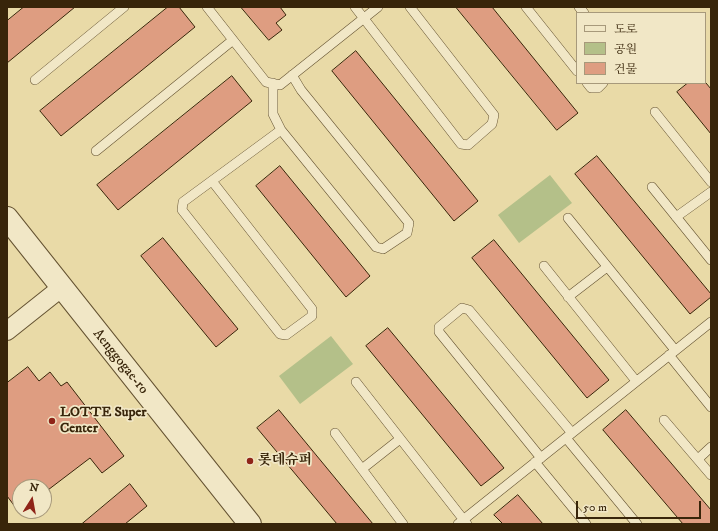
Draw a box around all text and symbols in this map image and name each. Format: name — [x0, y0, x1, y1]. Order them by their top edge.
legend — [576, 12, 706, 84]
text: 도로 — [614, 22, 637, 37]
text: 공원 — [614, 42, 637, 57]
text: 건물 — [614, 62, 637, 77]
street label: Aenggogae-ro — [89, 326, 151, 398]
place label: LOTTE Super Center — [60, 405, 147, 438]
marker: LOTTE Super Center — [47, 416, 57, 426]
place label: 롯데슈퍼 — [258, 453, 312, 469]
marker: 롯데슈퍼 — [245, 456, 255, 466]
north arrow — [12, 479, 52, 519]
text: N — [28, 480, 40, 496]
scale bar — [578, 493, 703, 519]
text: 50 m — [583, 500, 607, 515]

